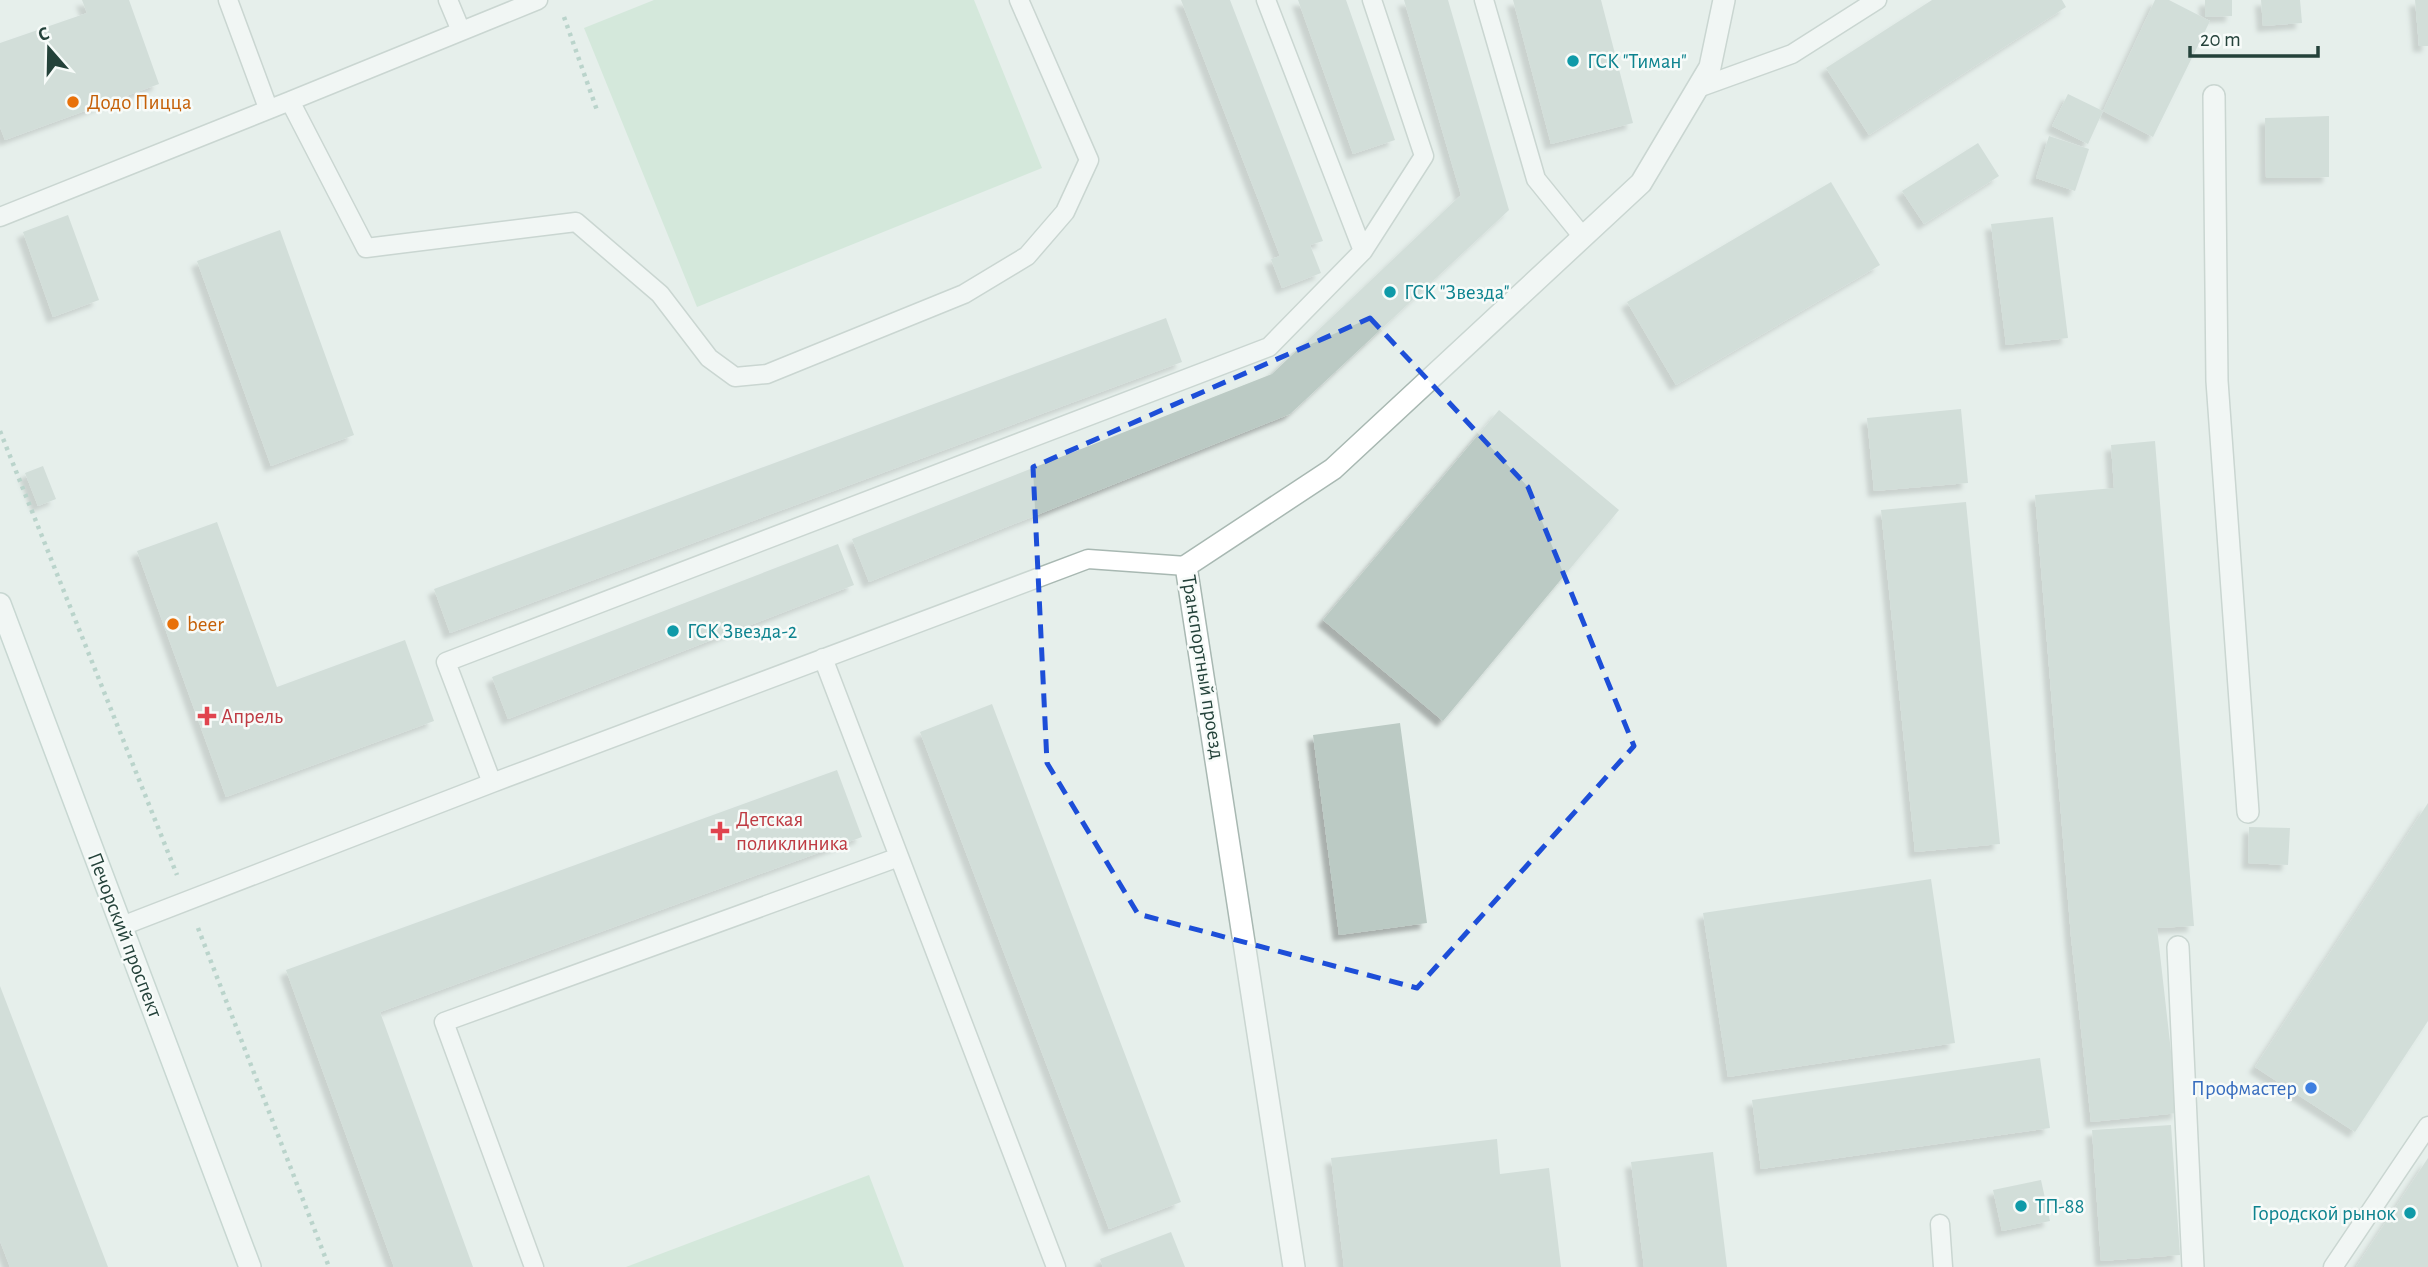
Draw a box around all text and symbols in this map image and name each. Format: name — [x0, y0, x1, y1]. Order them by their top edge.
north arrow — [14, 14, 84, 84]
scale bar — [2190, 14, 2318, 58]
text: С — [36, 24, 52, 45]
text: 20 m — [2200, 29, 2241, 50]
place label: ГСК "Тиман" — [1587, 51, 1687, 72]
marker: ГСК "Тиман" — [1565, 53, 1581, 69]
place label: Додо Пицца — [87, 92, 192, 113]
marker: Додо Пицца — [65, 94, 81, 110]
place label: ГСК "Звезда" — [1404, 282, 1510, 303]
marker: ГСК "Звезда" — [1382, 284, 1398, 300]
street label: Транспортный проезд — [1178, 574, 1228, 760]
place label: beer — [187, 614, 224, 635]
marker: beer — [165, 616, 181, 632]
place label: ГСК Звезда-2 — [687, 621, 797, 642]
marker: ГСК Звезда-2 — [665, 623, 681, 639]
place label: Апрель — [221, 706, 283, 727]
marker: Апрель — [199, 708, 215, 724]
place label: Детская поликлиника — [736, 809, 849, 854]
marker: Детская поликлиника — [710, 821, 730, 841]
street label: Печорский проспект — [84, 850, 166, 1021]
place label: Профмастер — [2191, 1078, 2297, 1099]
marker: Профмастер — [2303, 1080, 2319, 1096]
place label: ТП-88 — [2035, 1196, 2085, 1217]
marker: ТП-88 — [2013, 1198, 2029, 1214]
place label: Городской рынок — [2251, 1203, 2396, 1224]
marker: Городской рынок — [2402, 1205, 2418, 1221]

